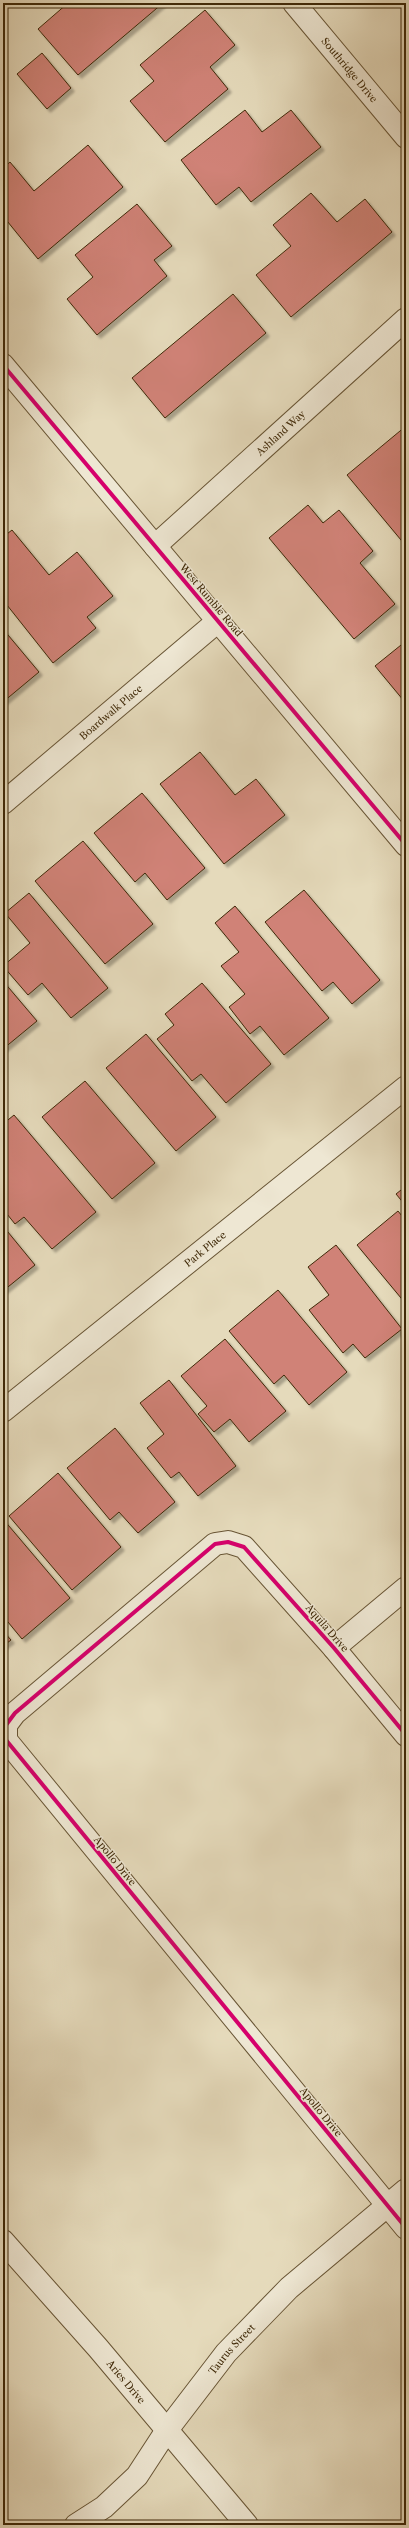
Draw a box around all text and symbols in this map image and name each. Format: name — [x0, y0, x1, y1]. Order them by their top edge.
street label: Southridge Drive — [319, 35, 381, 105]
street label: Ashland Way — [252, 407, 308, 459]
street label: West Rumble Road — [176, 560, 245, 639]
street label: Boardwalk Place — [76, 681, 145, 742]
street label: Park Place — [181, 1228, 229, 1269]
street label: Aquila Drive — [302, 1601, 352, 1655]
street label: Apollo Drive — [90, 1833, 139, 1889]
street label: Apollo Drive — [296, 2084, 345, 2140]
street label: Taurus Street — [205, 2321, 258, 2377]
street label: Aries Drive — [103, 2356, 149, 2406]

